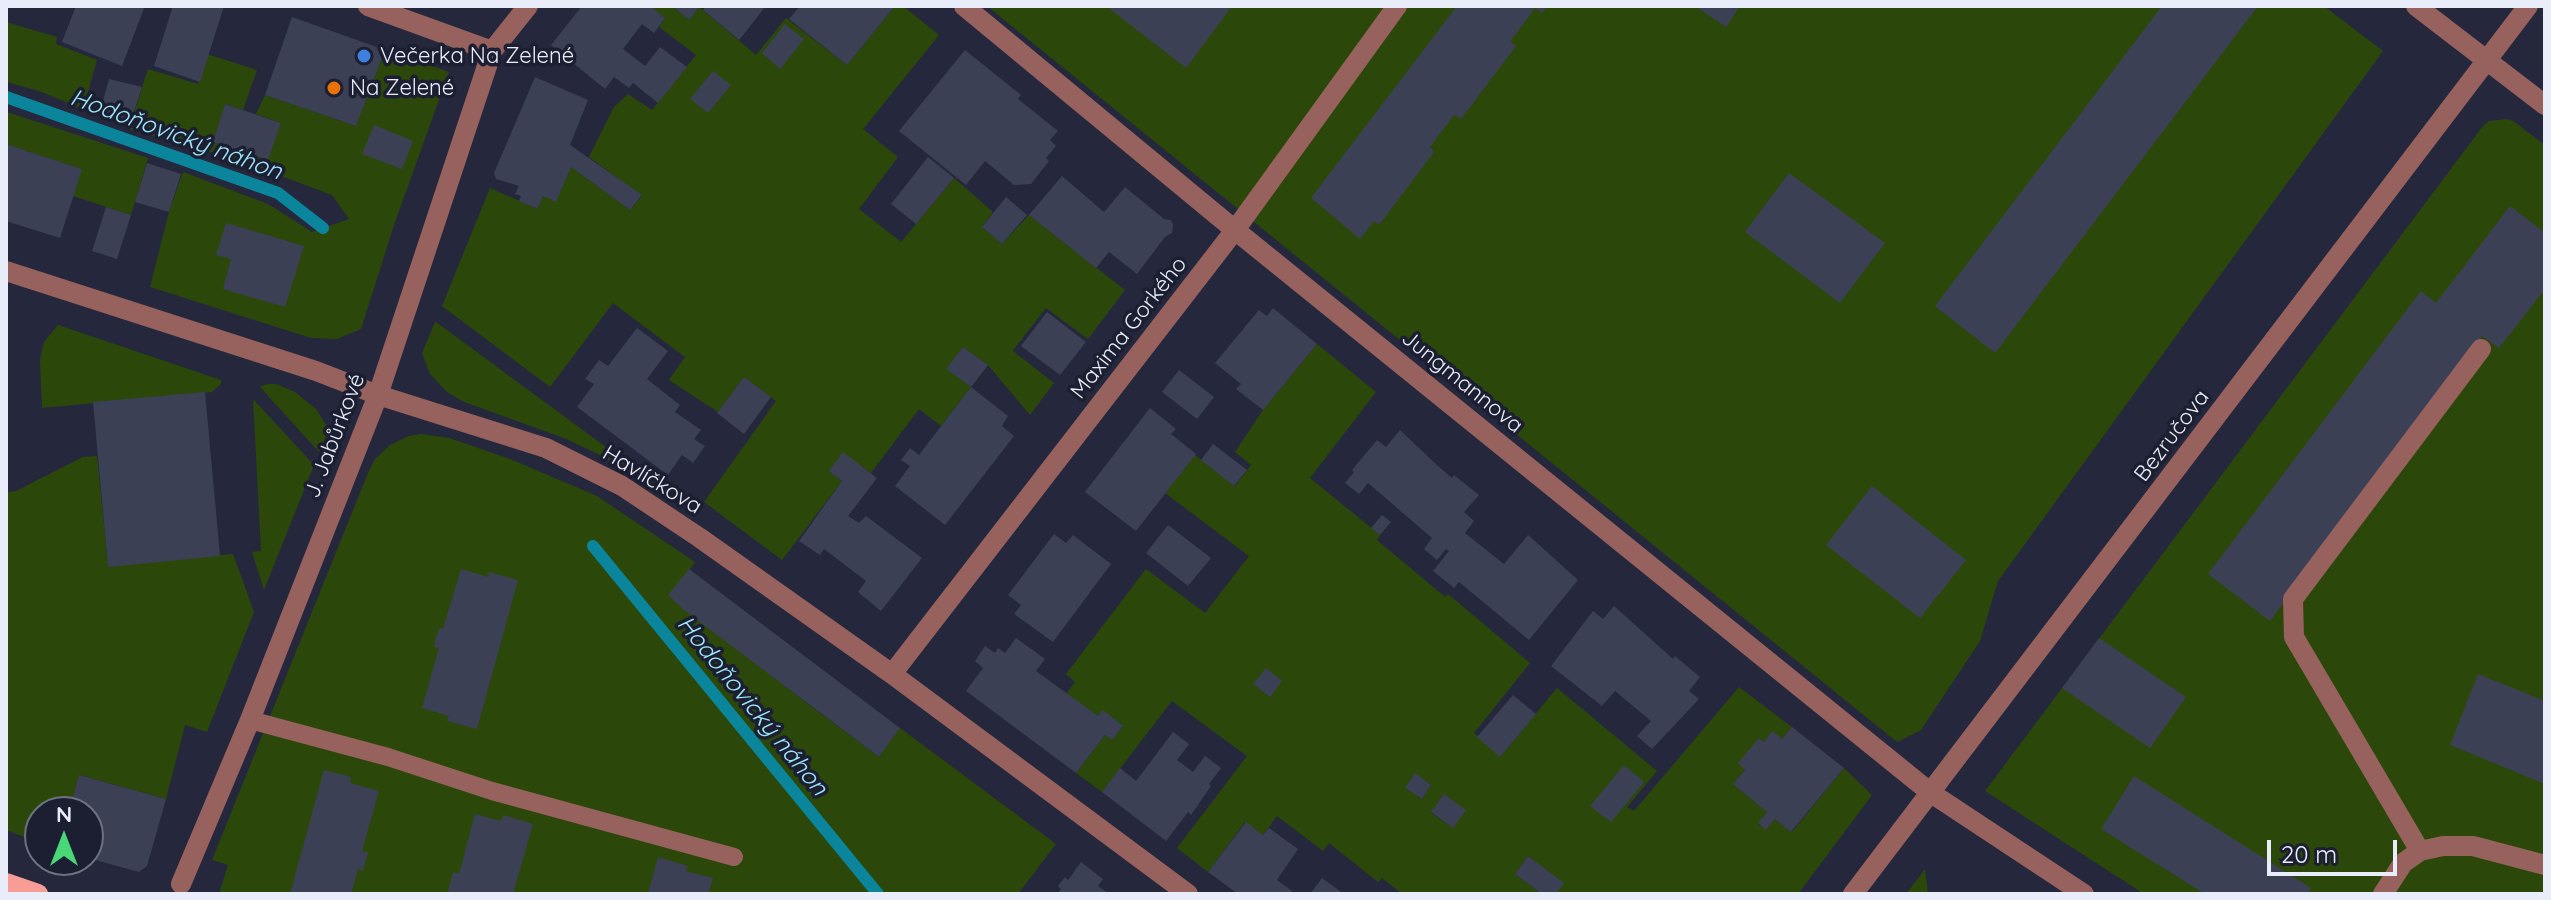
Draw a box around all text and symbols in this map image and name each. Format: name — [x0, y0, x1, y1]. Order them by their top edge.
place label: Večerka Na Zelené — [380, 43, 574, 69]
marker: Večerka Na Zelené — [355, 47, 373, 65]
place label: Na Zelené — [350, 75, 454, 101]
marker: Na Zelené — [325, 79, 343, 97]
water label: Hodoňovický náhon — [66, 83, 286, 187]
street label: Maxima Gorkého — [1065, 252, 1193, 404]
street label: Jungmannova — [1396, 325, 1528, 439]
street label: J. Jabůrkové — [299, 370, 371, 502]
street label: Bezručova — [2129, 385, 2215, 487]
street label: Havlíčkova — [598, 440, 706, 520]
water label: Hodoňovický náhon — [671, 610, 833, 802]
north arrow — [24, 796, 104, 876]
text: N — [56, 800, 72, 828]
scale bar — [2271, 824, 2401, 874]
text: 20 m — [2281, 839, 2337, 869]

